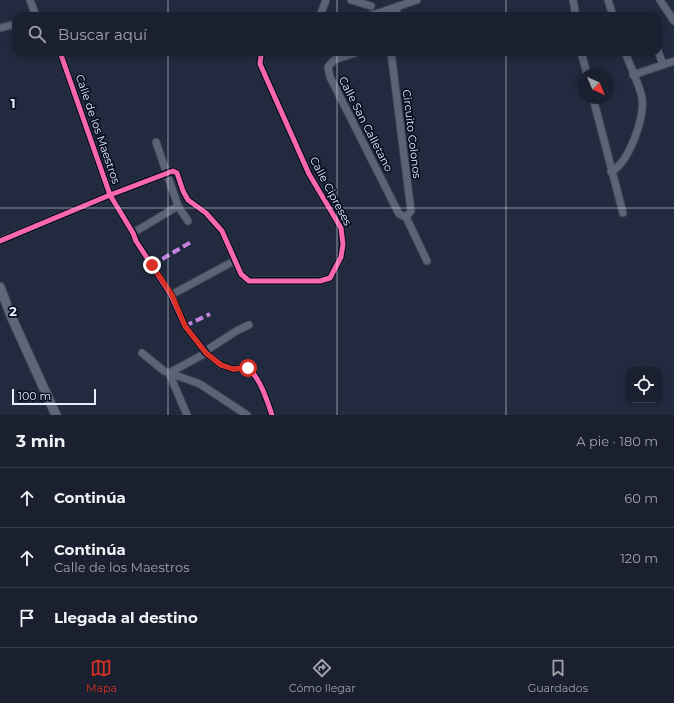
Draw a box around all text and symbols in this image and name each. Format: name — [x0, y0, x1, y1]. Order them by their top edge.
search box — [12, 12, 662, 56]
icon: search — [26, 23, 48, 45]
text: Buscar aquí — [58, 25, 147, 44]
north arrow — [578, 68, 614, 104]
street label: Calle de los Maestros — [73, 72, 124, 186]
street label: Calle San Calletano — [336, 74, 396, 174]
street label: Circuito Colonos — [400, 89, 424, 180]
text: 1 — [10, 95, 16, 111]
street label: Calle Cipreses — [307, 154, 355, 228]
route end — [143, 256, 161, 274]
text: 2 — [9, 303, 17, 319]
route start — [239, 359, 257, 377]
map controls — [626, 367, 662, 403]
button: locate — [626, 367, 662, 403]
scale bar — [12, 387, 96, 406]
text: 100 m — [18, 389, 51, 403]
text: 3 min — [16, 431, 66, 451]
text: A pie · 180 m — [576, 433, 658, 449]
icon: ahead — [16, 487, 38, 509]
text: Continúa — [54, 488, 126, 507]
text: 60 m — [624, 490, 658, 506]
text: Continúa — [54, 540, 126, 559]
icon: ahead — [16, 547, 38, 569]
text: 120 m — [620, 550, 658, 566]
text: Calle de los Maestros — [54, 559, 190, 575]
icon: arrive — [16, 607, 38, 629]
text: Llegada al destino — [54, 608, 198, 627]
tab: Mapa — [86, 657, 117, 695]
tab: Cómo llegar — [289, 657, 356, 695]
tab: Guardados — [528, 657, 588, 695]

